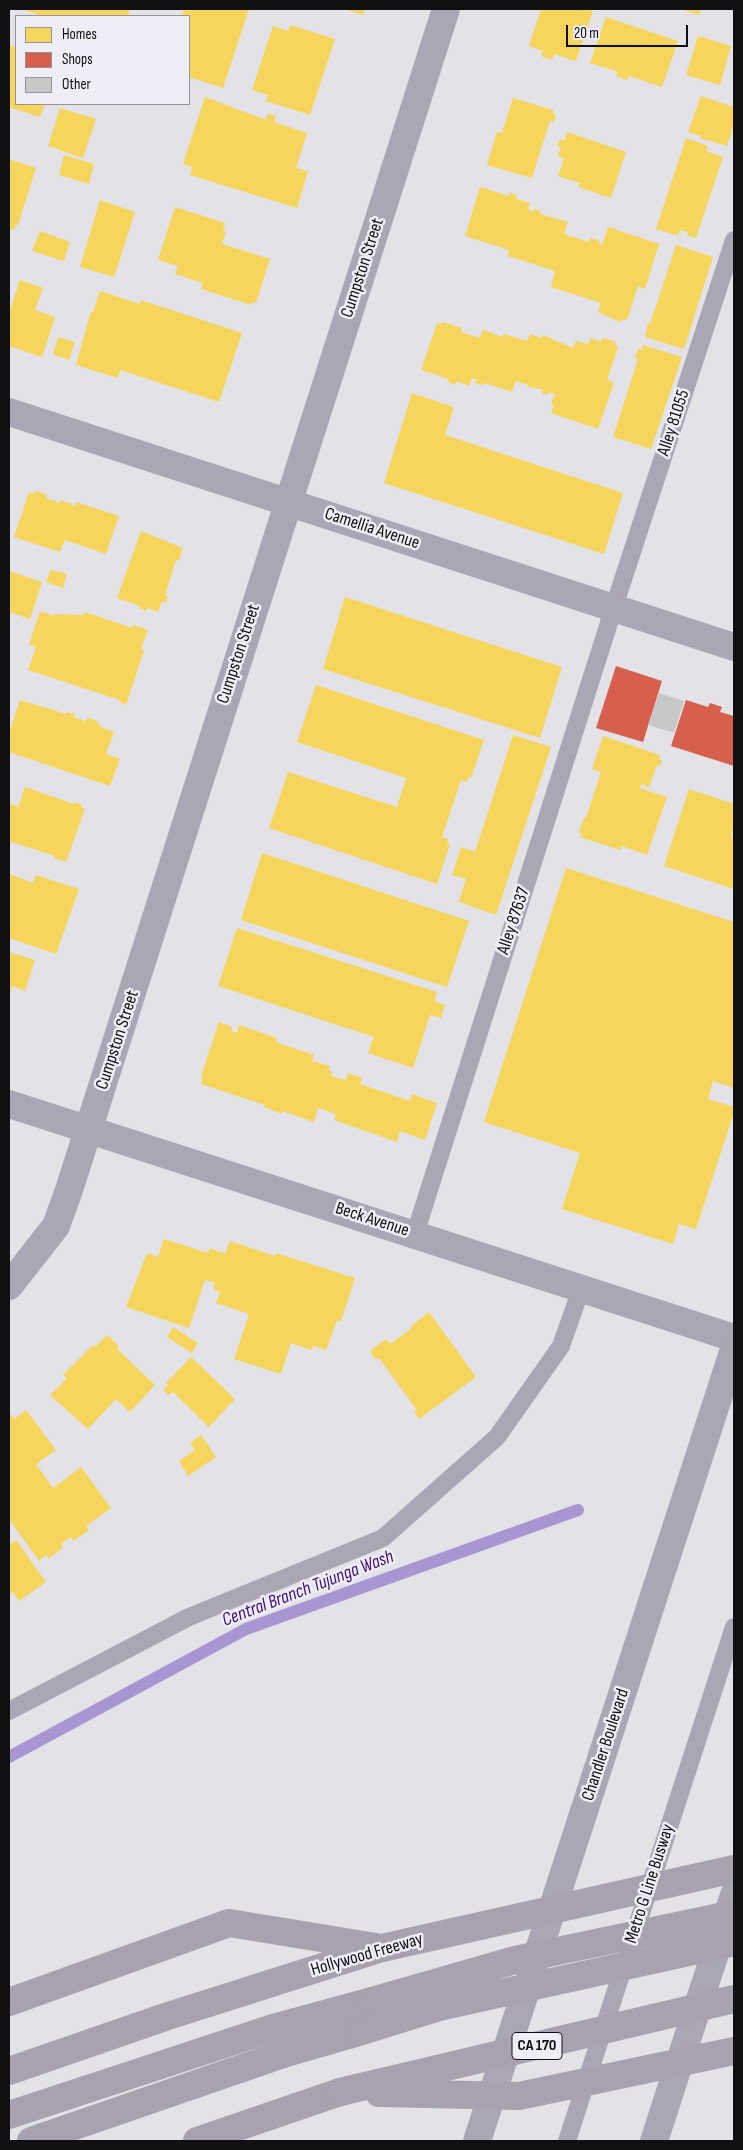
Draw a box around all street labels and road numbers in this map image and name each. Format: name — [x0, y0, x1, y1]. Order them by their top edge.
street label: Cumpston Street — [337, 216, 389, 320]
street label: Alley 81055 — [653, 387, 695, 459]
street label: Camellia Avenue — [322, 504, 422, 554]
street label: Cumpston Street — [213, 602, 265, 706]
street label: Alley 87637 — [493, 885, 535, 957]
street label: Cumpston Street — [92, 988, 144, 1092]
street label: Beck Avenue — [332, 1198, 412, 1242]
street label: Chandler Boulevard — [578, 1686, 634, 1804]
street label: Metro G Line Busway — [621, 1822, 679, 1946]
street label: Hollywood Freeway — [309, 1929, 425, 1981]
road number: CA 170 — [512, 2032, 562, 2060]

